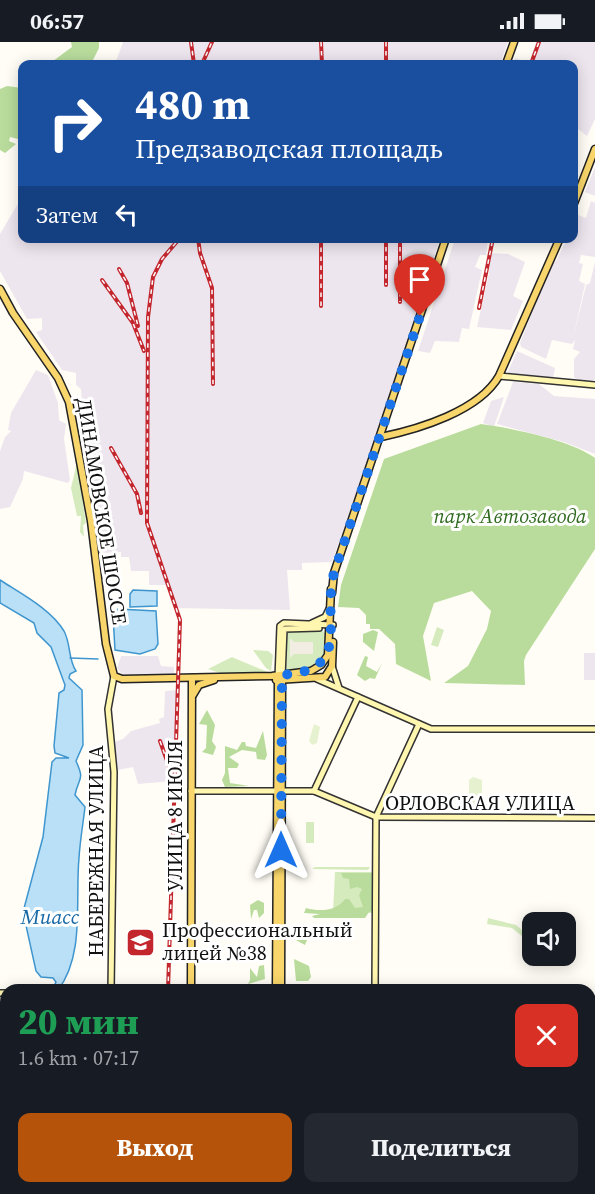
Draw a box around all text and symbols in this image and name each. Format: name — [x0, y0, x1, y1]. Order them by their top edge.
text: 06:57 — [30, 6, 84, 36]
text: 480 m — [135, 75, 250, 133]
icon: right — [36, 84, 114, 162]
text: Предзаводская площадь — [135, 130, 443, 167]
icon: left — [110, 198, 143, 231]
text: Затем — [36, 200, 98, 230]
pin — [394, 254, 445, 316]
icon: arrive — [403, 263, 436, 296]
street label: ДИНАМОВСКОЕ ШОССЕ — [70, 395, 134, 627]
park label: парк Автозавода — [434, 502, 587, 530]
street label: УЛИЦА 8 ИЮЛЯ — [161, 740, 189, 892]
street label: НАБЕРЕЖНАЯ УЛИЦА — [82, 745, 110, 957]
street label: ОРЛОВСКАЯ УЛИЦА — [385, 789, 576, 817]
position arrow — [249, 818, 313, 882]
water label: Миасс — [20, 902, 80, 931]
map controls — [522, 912, 576, 966]
button: sound — [522, 912, 576, 966]
place label: Профессиональный лицей №38 — [162, 916, 353, 967]
school or university icon: Профессиональный лицей №38 — [125, 926, 157, 958]
text: 20 мин — [18, 997, 139, 1046]
button: close — [515, 1004, 578, 1067]
text: 1.6 km · 07:17 — [18, 1044, 139, 1072]
button: Выход — [18, 1113, 292, 1182]
button: Поделиться — [304, 1113, 578, 1182]

